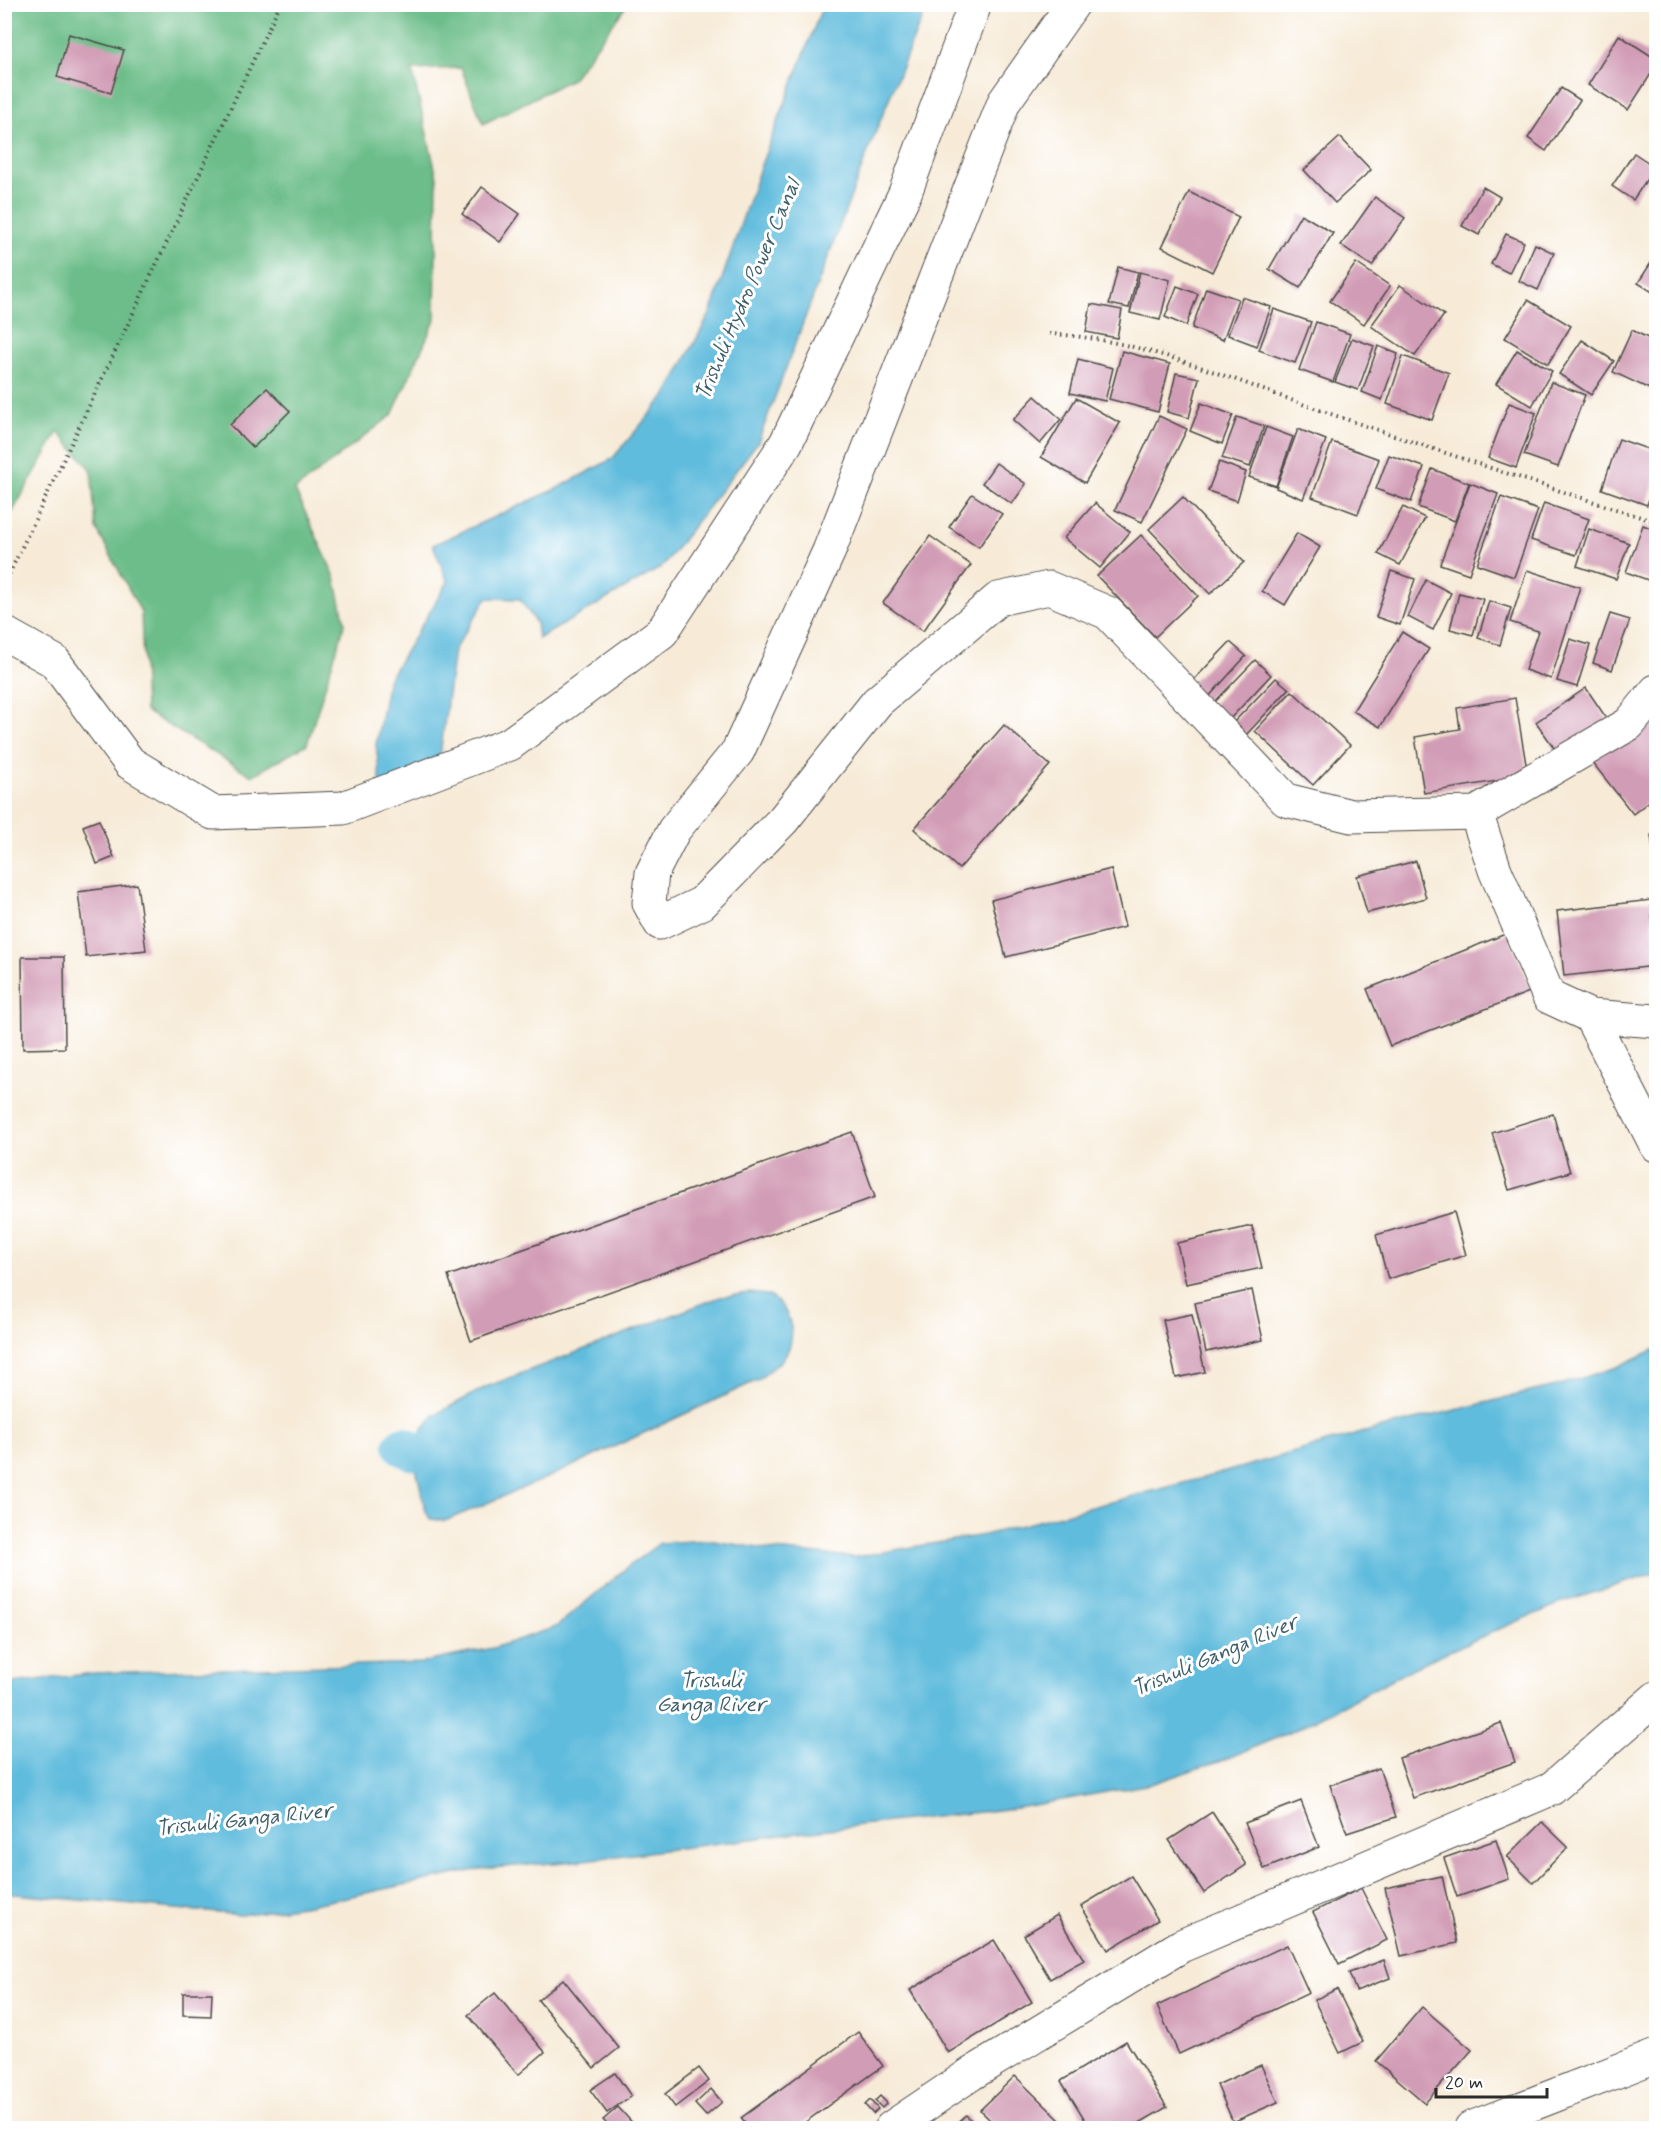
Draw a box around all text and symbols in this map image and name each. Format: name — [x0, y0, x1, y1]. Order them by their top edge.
water label: Trishuli Hydro Power Canal — [689, 173, 808, 405]
water label: Trishuli Ganga River — [1128, 1607, 1306, 1705]
water label: Trishuli Ganga River — [656, 1667, 769, 1721]
water label: Trishuli Ganga River — [155, 1796, 337, 1845]
scale bar — [1436, 2061, 1547, 2099]
text: 20 m — [1445, 2071, 1483, 2095]

